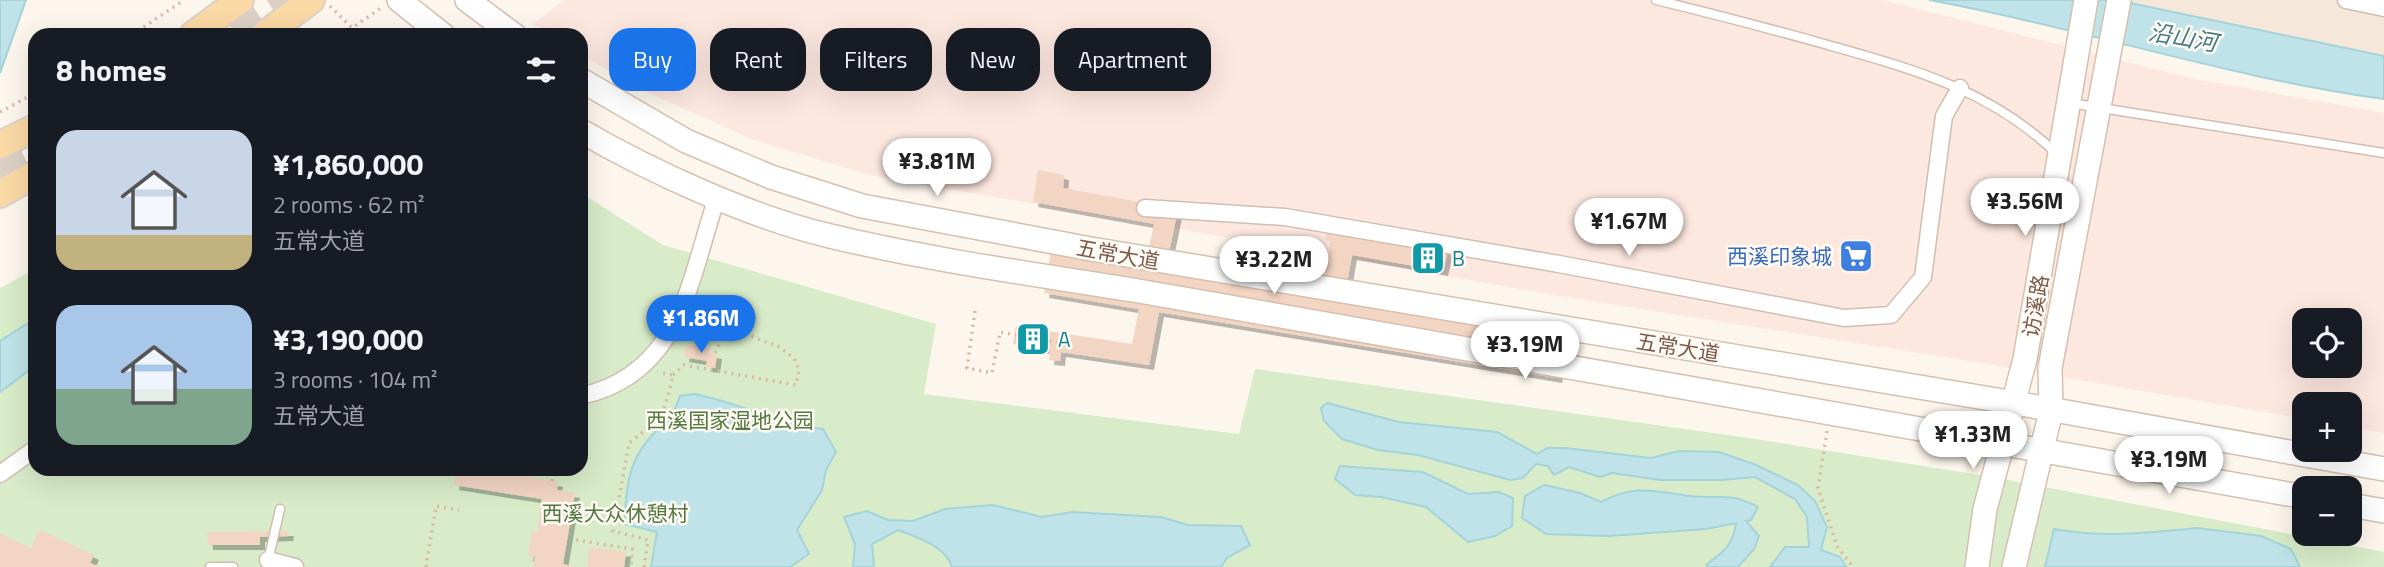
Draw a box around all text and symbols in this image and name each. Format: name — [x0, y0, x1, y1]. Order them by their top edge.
water label: 沿山河 — [2146, 14, 2224, 61]
chip: Buy — [609, 28, 696, 91]
chip: Rent — [710, 28, 806, 91]
chip: Filters — [820, 28, 932, 91]
chip: New — [946, 28, 1040, 91]
chip: Apartment — [1054, 28, 1211, 91]
text: 8 homes — [56, 47, 167, 93]
icon: filters — [522, 51, 560, 89]
pin: ¥3.81M — [880, 138, 994, 198]
text: ¥1,860,000 — [273, 141, 423, 187]
text: ¥3.81M — [898, 143, 976, 178]
icon: home — [112, 158, 196, 242]
pin: ¥3.56M — [1968, 178, 2082, 238]
text: ¥3.56M — [1986, 183, 2064, 218]
text: 2 rooms · 62 m² — [273, 187, 424, 222]
pin: ¥1.67M — [1572, 198, 1686, 258]
text: ¥1.67M — [1590, 203, 1668, 238]
text: 五常大道 — [273, 223, 365, 258]
street label: 五常大道 — [1074, 231, 1162, 277]
pin: ¥3.22M — [1217, 236, 1331, 296]
supermarket icon: 西溪印象城 — [1837, 237, 1875, 275]
building icon: B — [1409, 239, 1447, 277]
place label: 西溪印象城 — [1727, 240, 1832, 272]
text: ¥3.22M — [1235, 241, 1313, 276]
place label: B — [1452, 242, 1465, 274]
street label: 访溪路 — [2014, 272, 2056, 340]
pin: ¥1.86M — [644, 296, 758, 355]
text: ¥1.86M — [662, 300, 740, 335]
map controls — [2292, 308, 2362, 546]
button: locate — [2292, 308, 2362, 378]
text: ¥3,190,000 — [273, 316, 423, 362]
building icon: A — [1014, 320, 1052, 358]
pin: ¥3.19M — [1468, 322, 1582, 381]
place label: A — [1058, 323, 1071, 355]
street label: 五常大道 — [1634, 325, 1722, 369]
text: ¥3.19M — [1486, 326, 1564, 361]
icon: home — [112, 333, 196, 417]
text: 3 rooms · 104 m² — [273, 362, 437, 397]
button: + — [2292, 392, 2362, 462]
text: 五常大道 — [273, 398, 365, 433]
park label: 西溪国家湿地公园 — [646, 404, 814, 436]
pin: ¥1.33M — [1916, 412, 2030, 471]
text: ¥1.33M — [1934, 416, 2012, 451]
pin: ¥3.19M — [2112, 436, 2226, 496]
text: ¥3.19M — [2130, 441, 2208, 476]
button: − — [2292, 476, 2362, 546]
park label: 西溪大众休憩村 — [542, 497, 689, 529]

